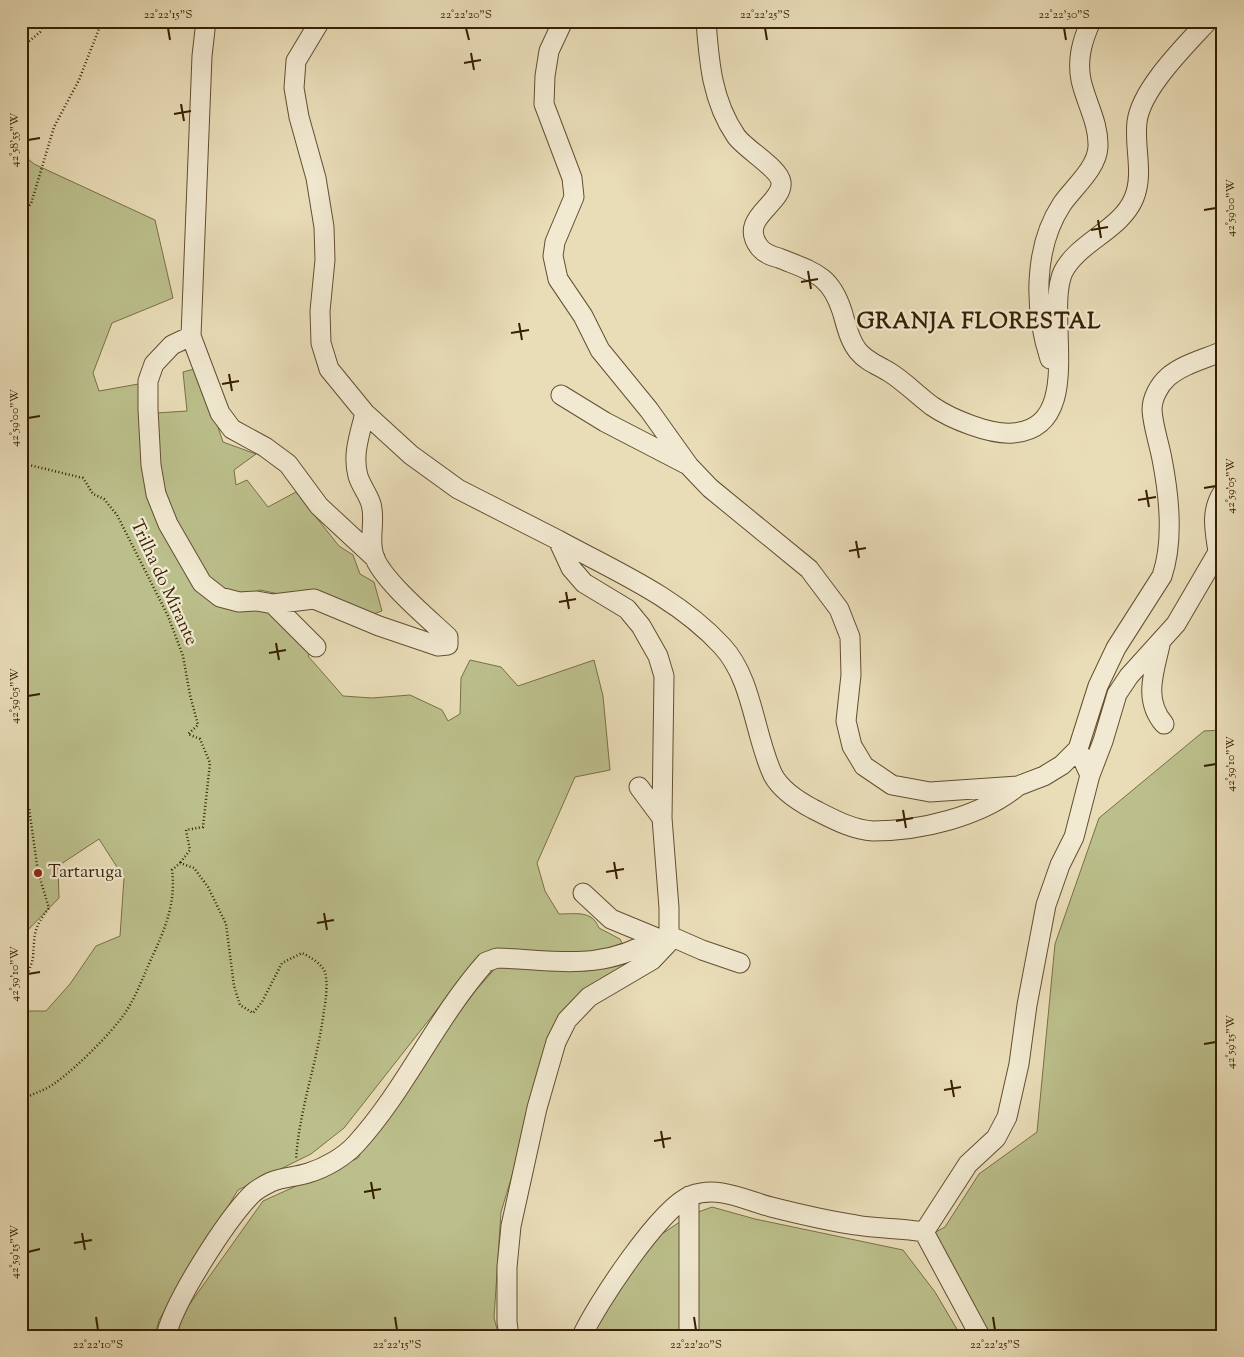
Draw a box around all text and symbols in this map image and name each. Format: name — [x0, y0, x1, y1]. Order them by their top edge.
text: 22°22'15"S — [144, 6, 192, 24]
text: 22°22'20"S — [440, 6, 492, 24]
text: 22°22'25"S — [740, 6, 790, 24]
text: 22°22'30"S — [1038, 6, 1090, 24]
text: 42°58'55"W — [6, 112, 24, 167]
text: 42°59'00"W — [1222, 179, 1240, 237]
district label: GRANJA FLORESTAL — [856, 307, 1102, 339]
text: 42°59'00"W — [6, 389, 24, 447]
text: 42°59'05"W — [1222, 458, 1240, 514]
street label: Trilha do Mirante — [122, 516, 204, 650]
text: 42°59'05"W — [6, 668, 24, 724]
text: 42°59'10"W — [1222, 735, 1240, 792]
place label: Tartaruga — [48, 860, 122, 886]
marker: Tartaruga — [32, 867, 44, 879]
text: 42°59'10"W — [6, 945, 24, 1002]
text: 42°59'15"W — [1222, 1014, 1240, 1069]
text: 42°59'15"W — [6, 1224, 24, 1279]
text: 22°22'10"S — [73, 1336, 123, 1354]
text: 22°22'15"S — [373, 1336, 421, 1354]
text: 22°22'20"S — [670, 1336, 722, 1354]
text: 22°22'25"S — [970, 1336, 1020, 1354]

